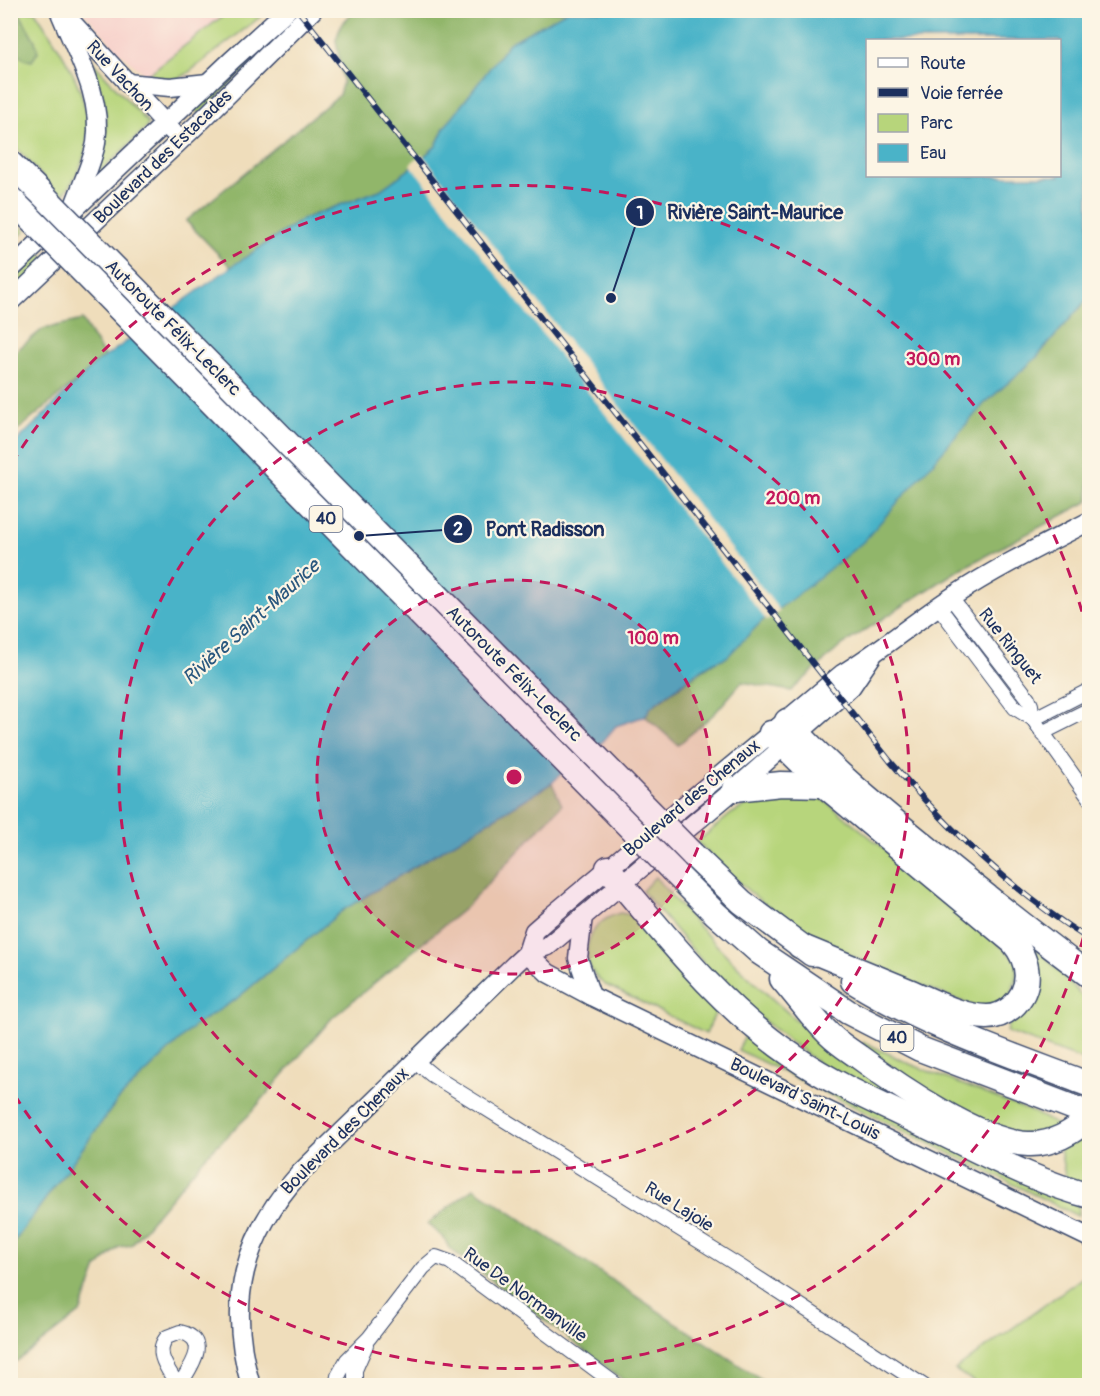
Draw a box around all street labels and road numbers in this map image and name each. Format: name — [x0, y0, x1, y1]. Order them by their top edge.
street label: Rue Vachon — [81, 36, 159, 116]
street label: Boulevard des Estacades — [89, 85, 237, 229]
street label: Autoroute Félix-Leclerc — [100, 255, 246, 401]
road number: 40 — [310, 506, 342, 532]
street label: Autoroute Félix-Leclerc — [441, 601, 587, 747]
street label: Rue Ringuet — [973, 603, 1047, 689]
street label: Boulevard des Chenaux — [619, 734, 765, 862]
road number: 40 — [880, 1025, 914, 1051]
street label: Boulevard Saint-Louis — [726, 1053, 884, 1145]
street label: Boulevard des Chenaux — [276, 1062, 414, 1200]
street label: Rue Lajoie — [640, 1177, 718, 1237]
street label: Rue De Normanville — [459, 1242, 591, 1348]

